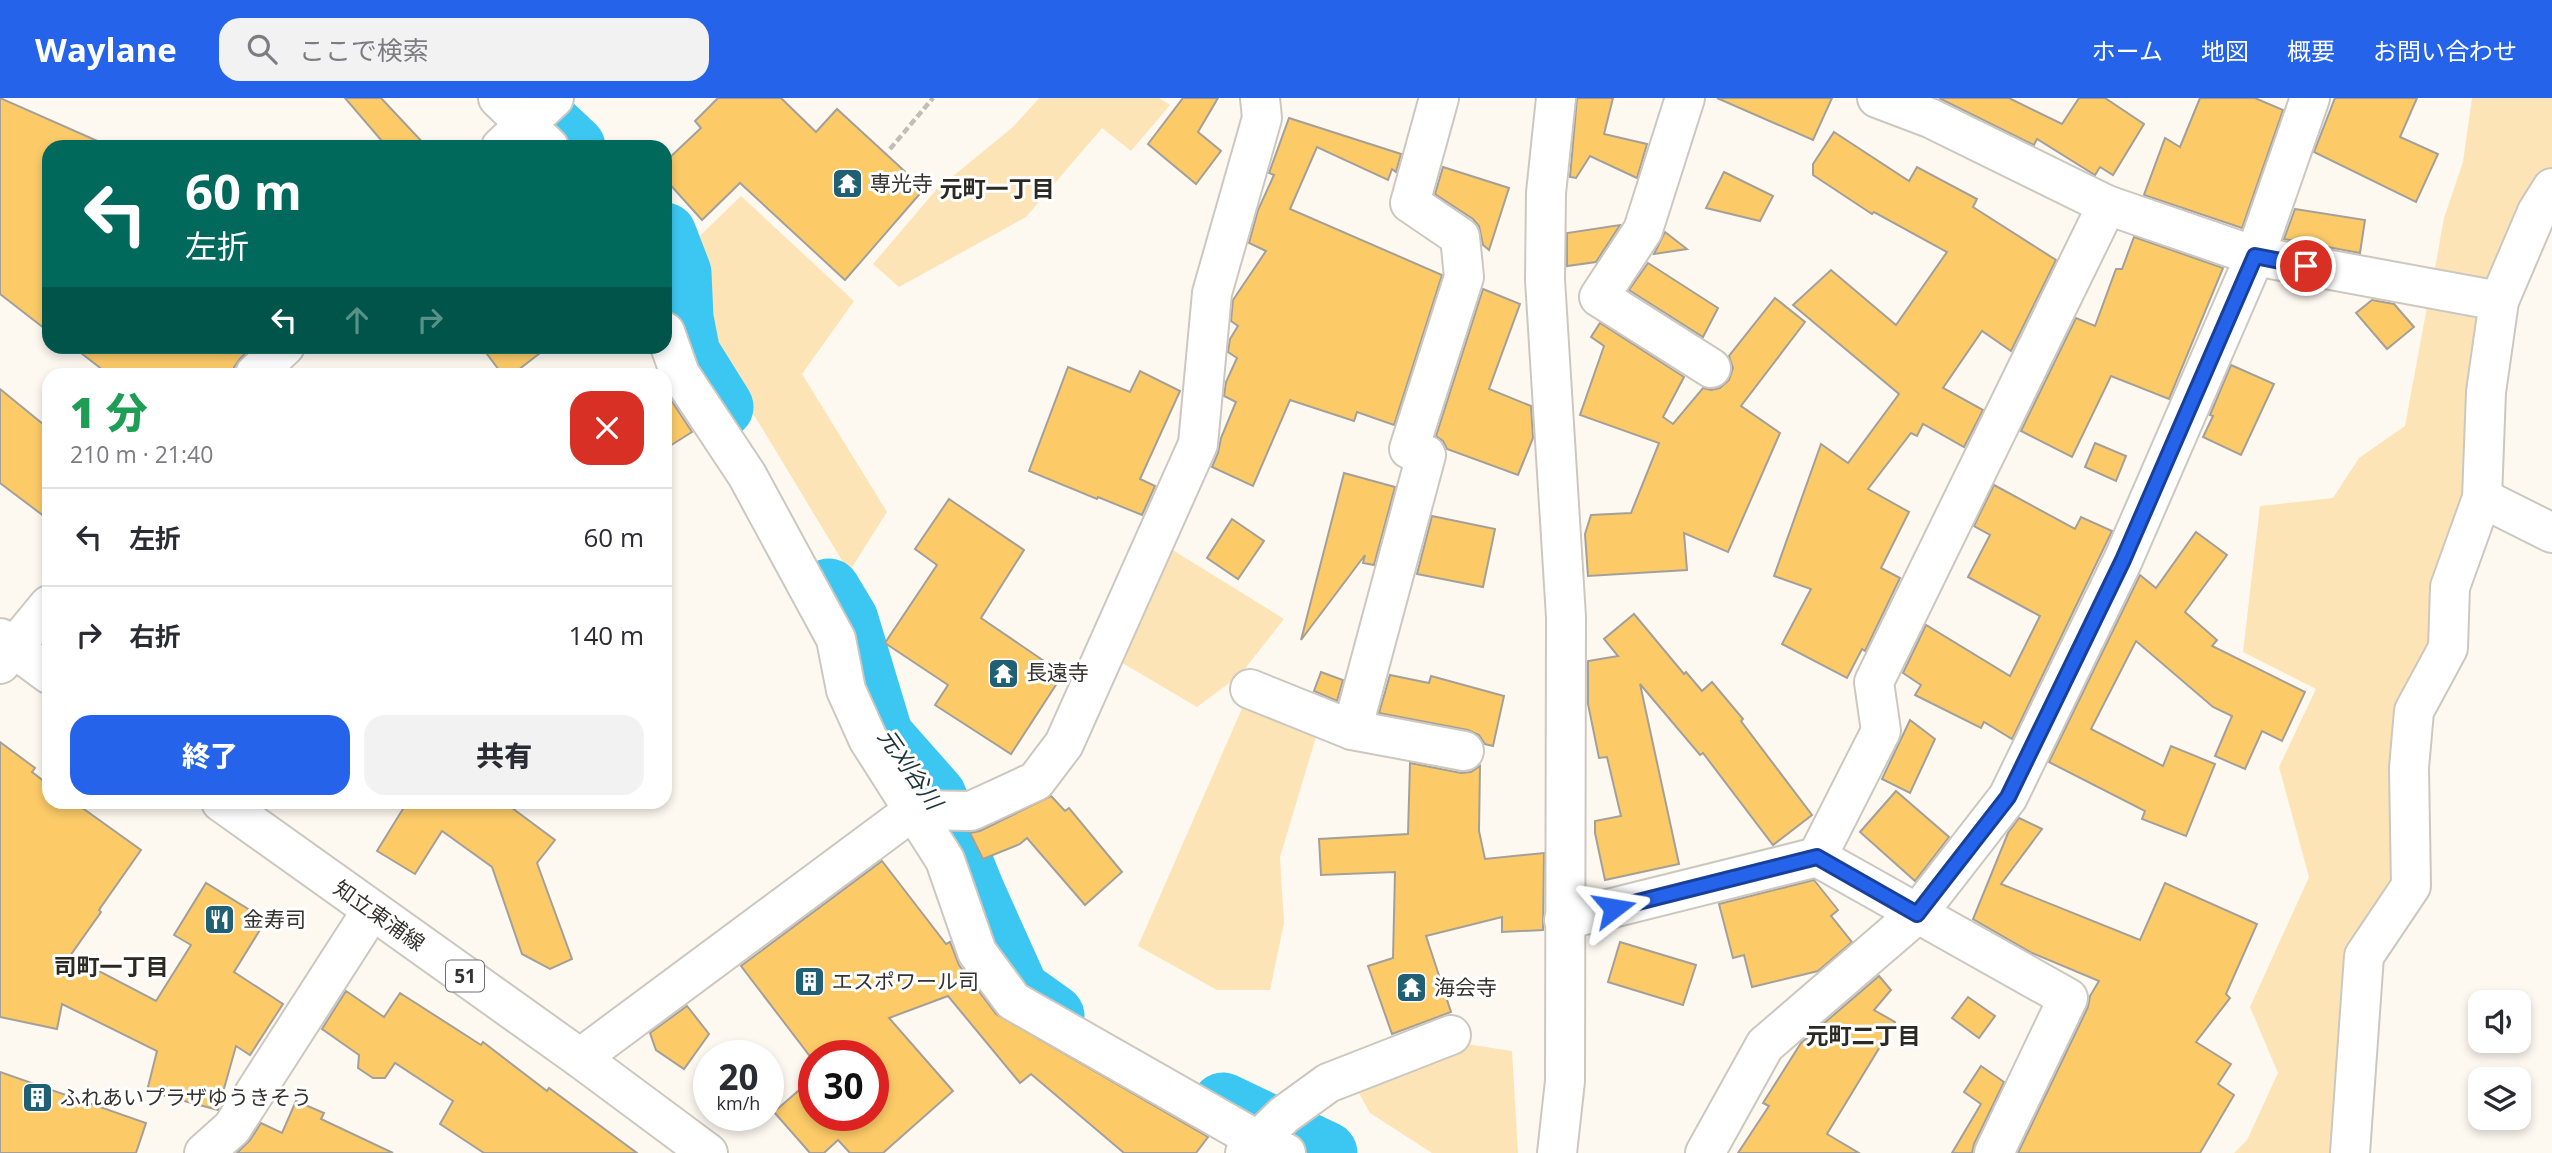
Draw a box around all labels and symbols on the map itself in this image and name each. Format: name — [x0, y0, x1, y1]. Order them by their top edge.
temple icon: 専光寺 — [830, 167, 864, 201]
place label: 専光寺 — [870, 169, 933, 197]
district label: 元町一丁目 — [940, 172, 1055, 204]
pin — [2276, 236, 2336, 296]
temple icon: 長遠寺 — [986, 656, 1020, 690]
place label: 長遠寺 — [1026, 658, 1089, 686]
water label: 元刈谷川 — [871, 722, 952, 818]
position arrow — [1577, 871, 1651, 945]
street label: 知立東浦線 — [329, 874, 431, 957]
restaurant icon: 金寿司 — [203, 903, 237, 937]
place label: 金寿司 — [243, 905, 306, 933]
district label: 司町一丁目 — [54, 950, 169, 982]
road number: 51 — [446, 960, 484, 992]
building icon: エスポワール司 — [792, 965, 826, 999]
place label: エスポワール司 — [832, 967, 979, 995]
temple icon: 海会寺 — [1394, 971, 1428, 1005]
place label: 海会寺 — [1434, 973, 1497, 1001]
district label: 元町二丁目 — [1806, 1019, 1921, 1051]
speed limit sign: 30 — [798, 1040, 889, 1131]
building icon: ふれあいプラザゆうきそう — [20, 1081, 54, 1115]
place label: ふれあいプラザゆうきそう — [60, 1083, 312, 1111]

